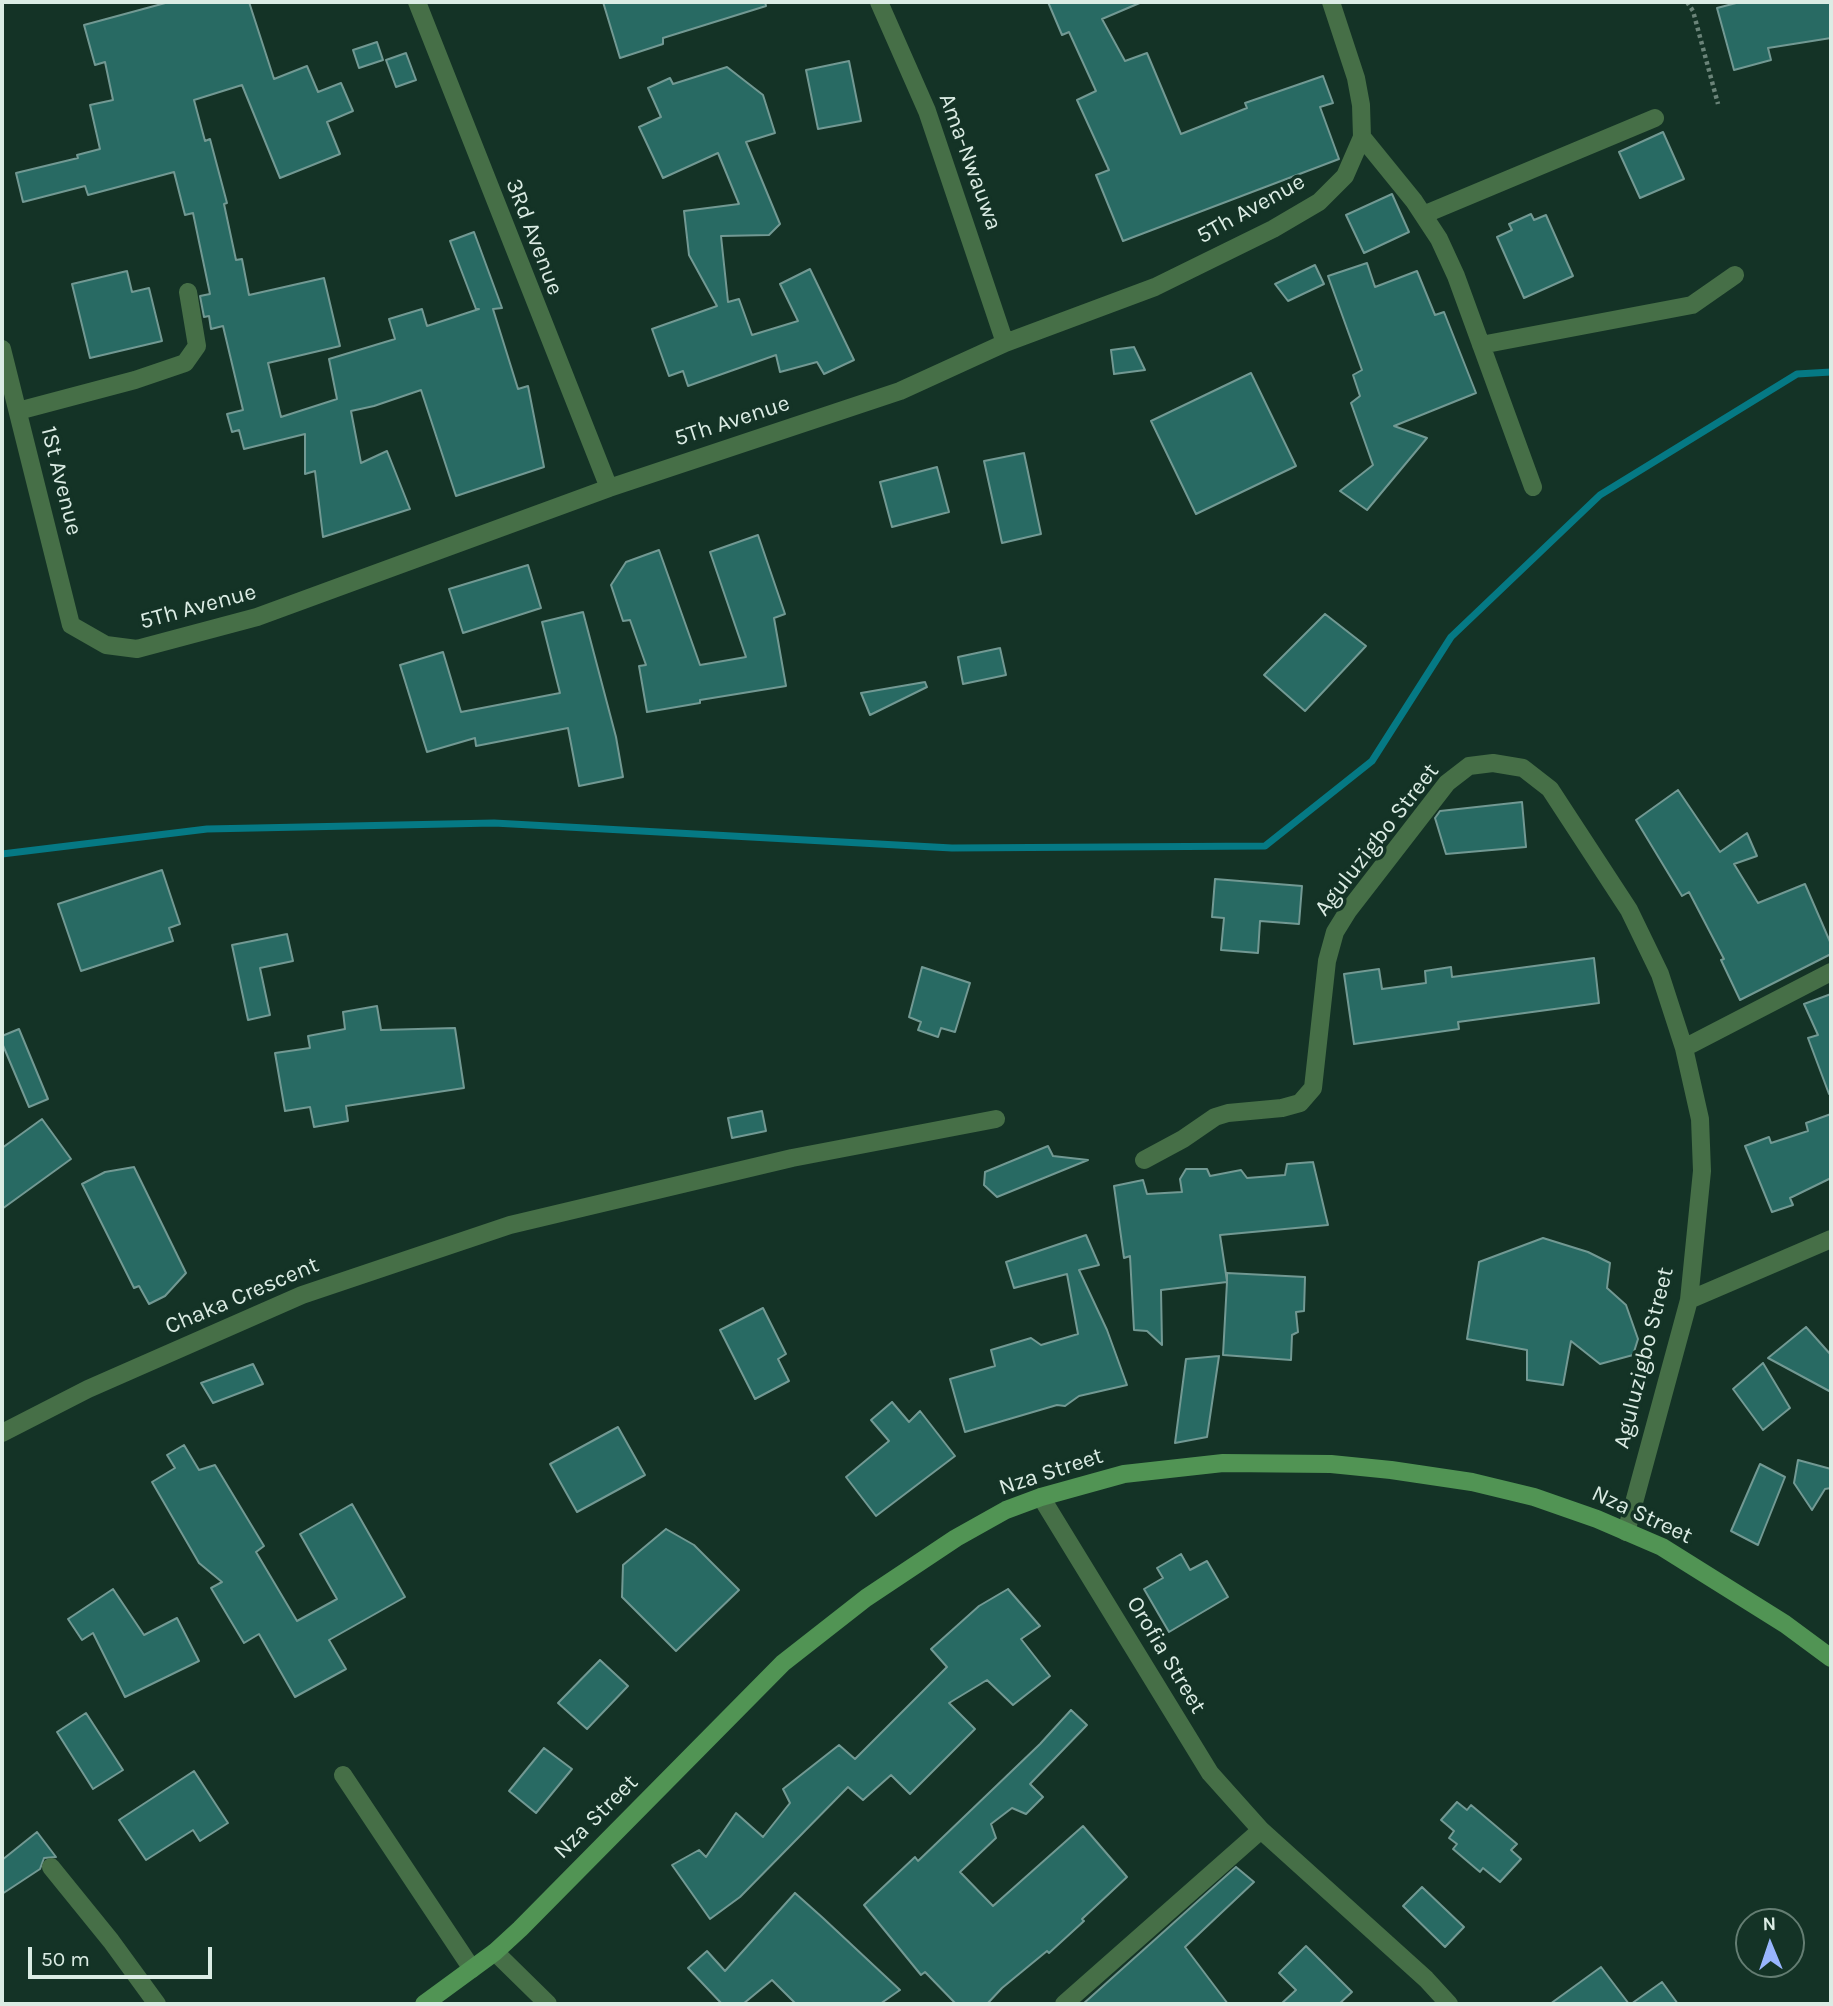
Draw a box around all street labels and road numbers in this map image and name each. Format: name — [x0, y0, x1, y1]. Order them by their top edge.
street label: Ama-Nwauwa — [932, 90, 1008, 234]
street label: 5Th Avenue — [1192, 168, 1310, 250]
street label: 3Rd Avenue — [499, 175, 569, 299]
street label: 5Th Avenue — [671, 389, 793, 453]
street label: 1St Avenue — [34, 424, 88, 538]
street label: 5Th Avenue — [137, 578, 259, 636]
street label: Aguluzigbo Street — [1309, 758, 1445, 922]
street label: Chaka Crescent — [161, 1251, 323, 1341]
street label: Aguluzigbo Street — [1608, 1264, 1680, 1452]
street label: Nza Street — [995, 1442, 1107, 1502]
street label: Nza Street — [1587, 1480, 1697, 1550]
street label: Orofia Street — [1120, 1591, 1212, 1719]
street label: Nza Street — [548, 1769, 644, 1865]

